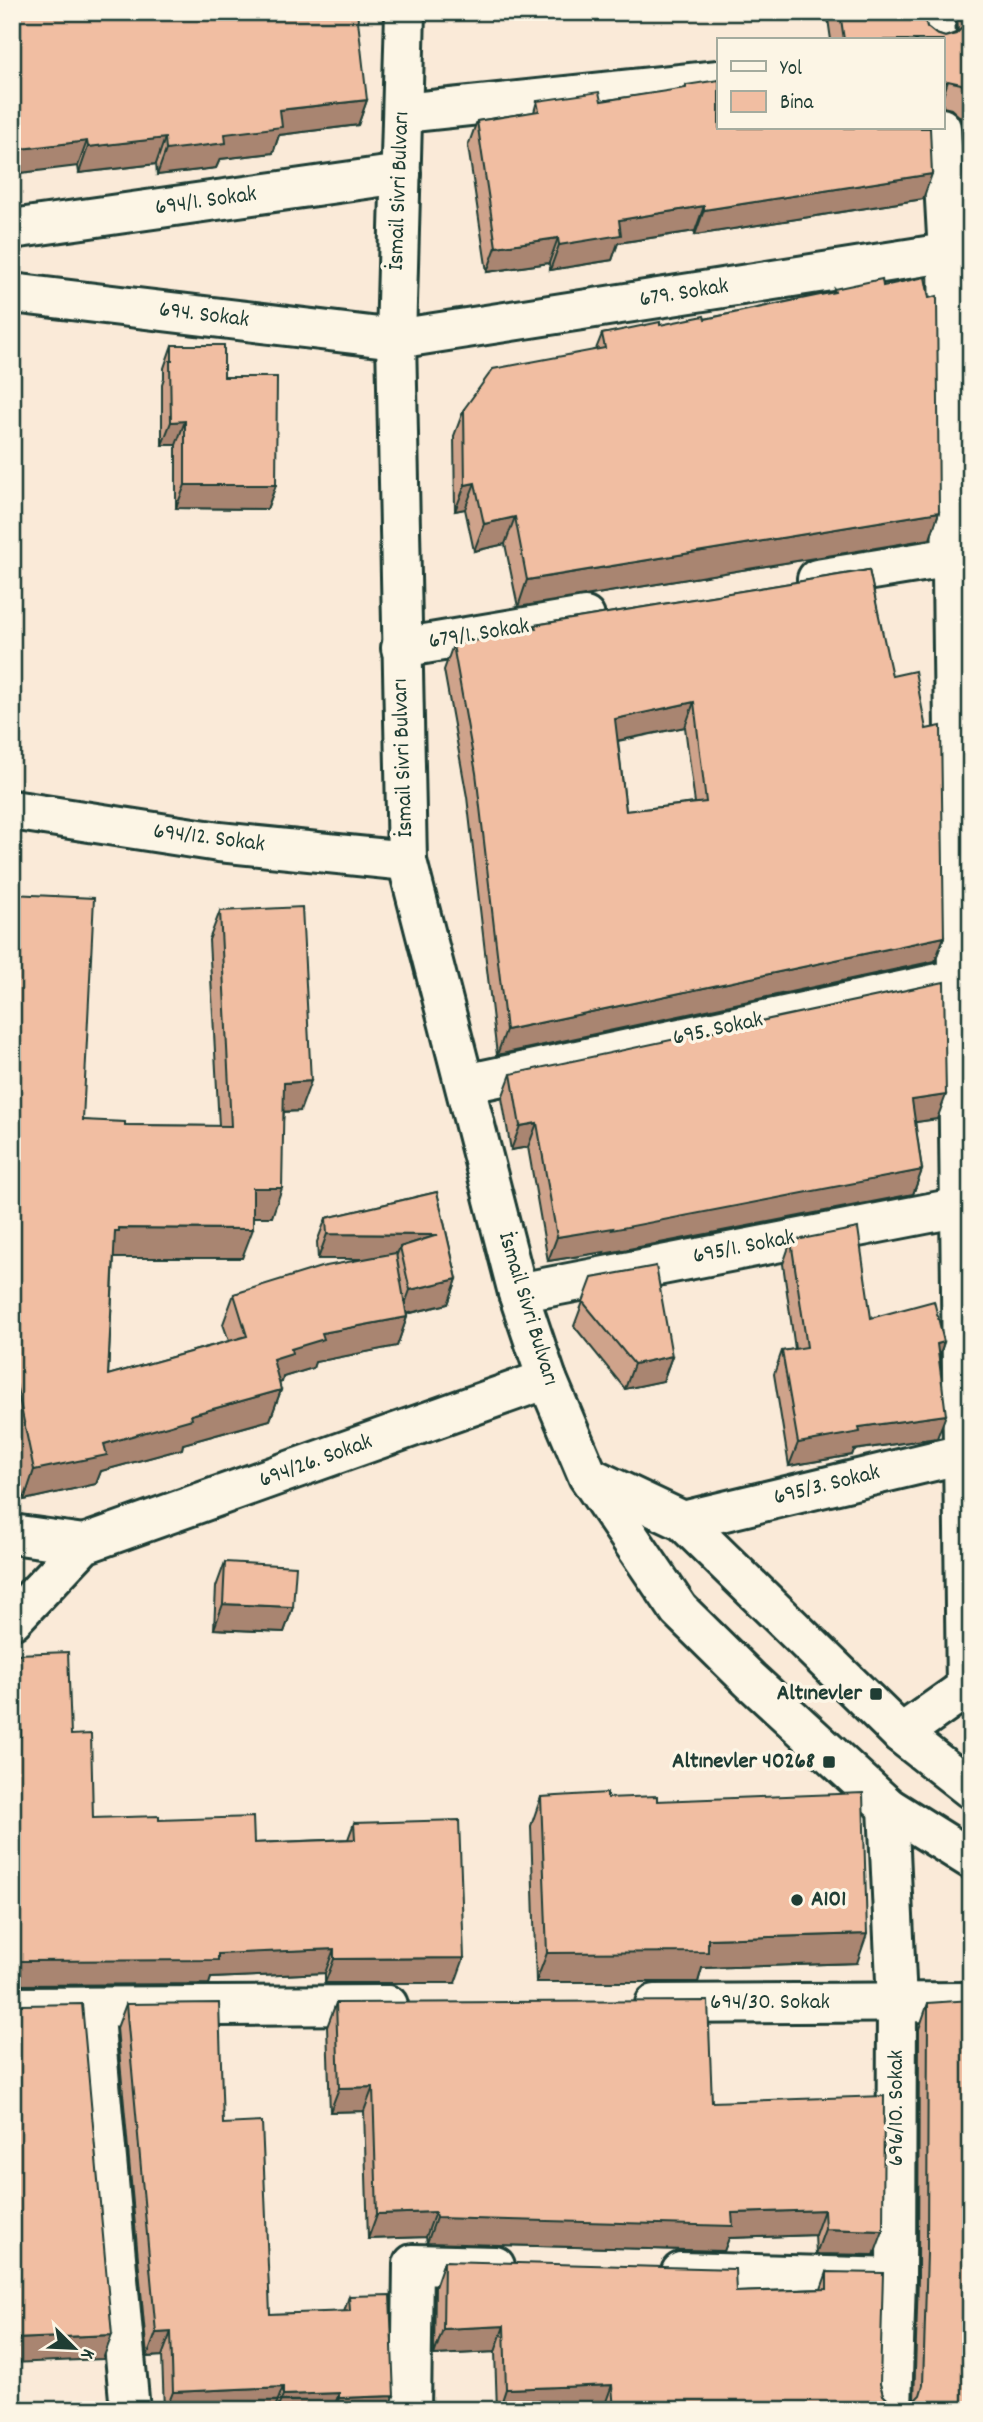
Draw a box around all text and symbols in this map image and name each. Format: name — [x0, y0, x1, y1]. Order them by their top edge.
legend — [717, 38, 944, 130]
text: Yol — [780, 55, 802, 85]
text: Bina — [780, 89, 814, 119]
street label: İsmail Sivri Bulvarı — [381, 111, 419, 271]
street label: 694/1. Sokak — [153, 179, 259, 225]
street label: 679. Sokak — [637, 271, 731, 317]
street label: 694. Sokak — [157, 294, 251, 338]
street label: 679/1. Sokak — [426, 611, 532, 659]
street label: İsmail Sivri Bulvarı — [385, 678, 423, 838]
street label: 694/12. Sokak — [151, 816, 267, 862]
street label: 695. Sokak — [670, 1004, 766, 1056]
street label: 695/1. Sokak — [690, 1222, 798, 1274]
street label: İsmail Sivri Bulvarı — [488, 1228, 566, 1390]
street label: 694/26. Sokak — [255, 1426, 377, 1498]
street label: 695/3. Sokak — [770, 1457, 884, 1515]
place label: Altınevler — [777, 1678, 862, 1711]
marker: Altınevler — [868, 1686, 884, 1702]
place label: Altınevler 40268 — [672, 1746, 815, 1779]
marker: Altınevler 40268 — [821, 1754, 837, 1770]
place label: A101 — [811, 1884, 846, 1917]
marker: A101 — [789, 1892, 805, 1908]
street label: 694/30. Sokak — [710, 1987, 830, 2020]
street label: 696/10. Sokak — [881, 2050, 914, 2166]
north arrow — [38, 2314, 108, 2384]
text: K — [72, 2344, 100, 2363]

